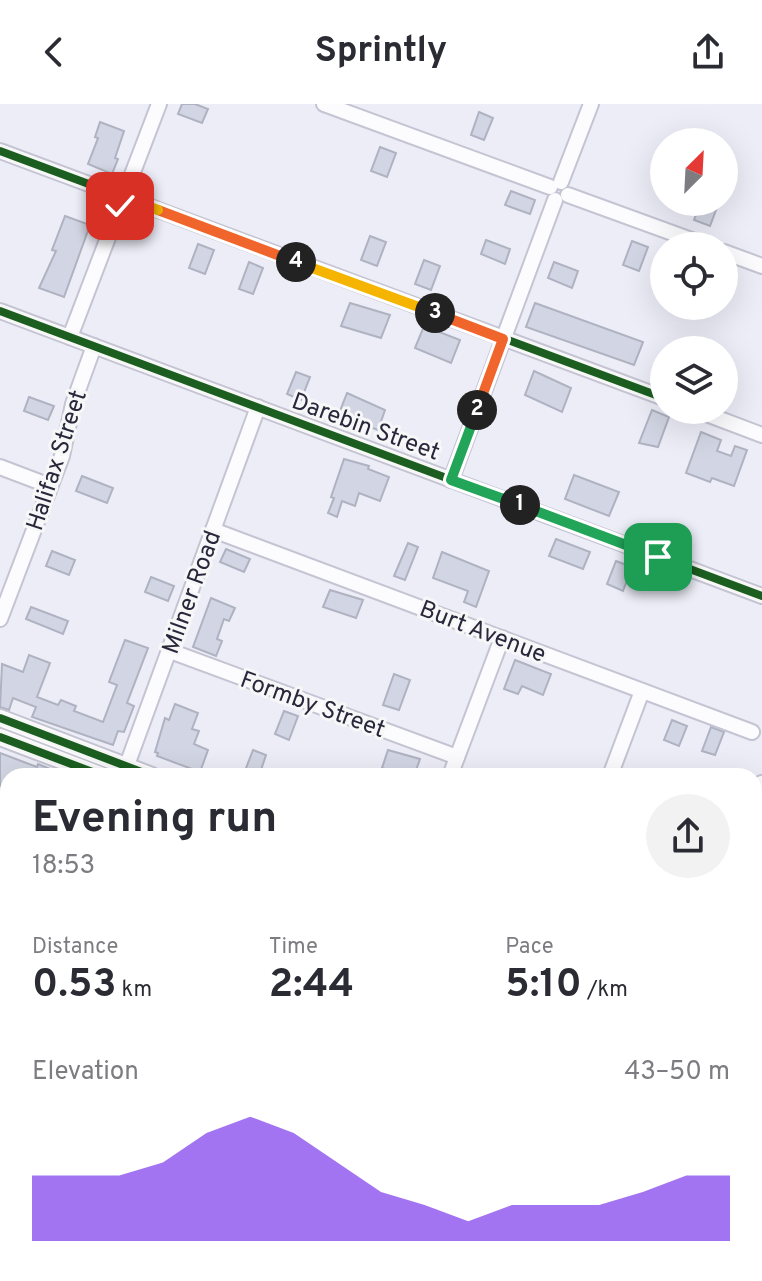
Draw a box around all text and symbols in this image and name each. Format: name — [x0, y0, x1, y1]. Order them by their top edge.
text: Sprintly — [315, 29, 447, 75]
icon: back — [32, 30, 76, 74]
icon: share — [686, 30, 730, 74]
north arrow — [650, 128, 738, 216]
map controls — [650, 128, 738, 424]
pin — [86, 172, 154, 240]
icon: check — [98, 184, 142, 228]
button: locate — [650, 232, 738, 320]
pin: 4 — [276, 242, 316, 282]
text: 4 — [289, 248, 303, 275]
pin: 3 — [415, 293, 455, 333]
text: 3 — [428, 299, 442, 326]
button: layers — [650, 336, 738, 424]
street label: Halifax Street — [21, 386, 95, 535]
street label: Darebin Street — [287, 387, 443, 469]
pin: 2 — [457, 390, 497, 430]
text: 2 — [470, 396, 484, 423]
pin: 1 — [500, 485, 540, 525]
text: 1 — [516, 491, 524, 518]
pin — [624, 523, 692, 591]
street label: Milner Road — [157, 527, 229, 659]
icon: arrive — [636, 535, 680, 579]
street label: Burt Avenue — [415, 595, 550, 671]
street label: Formby Street — [236, 666, 389, 746]
text: Evening run — [32, 792, 277, 848]
button: share — [646, 794, 730, 878]
text: 18:53 — [32, 850, 95, 883]
text: Distance — [32, 934, 118, 961]
text: Time — [269, 934, 318, 961]
text: Pace — [505, 934, 554, 961]
text: 0.53 — [32, 961, 116, 1011]
text: 2:44 — [269, 961, 354, 1011]
text: 5:10 — [505, 961, 582, 1011]
text: km — [116, 977, 152, 1004]
text: /km — [582, 977, 628, 1004]
text: Elevation — [32, 1056, 139, 1089]
text: 43–50 m — [624, 1056, 730, 1089]

